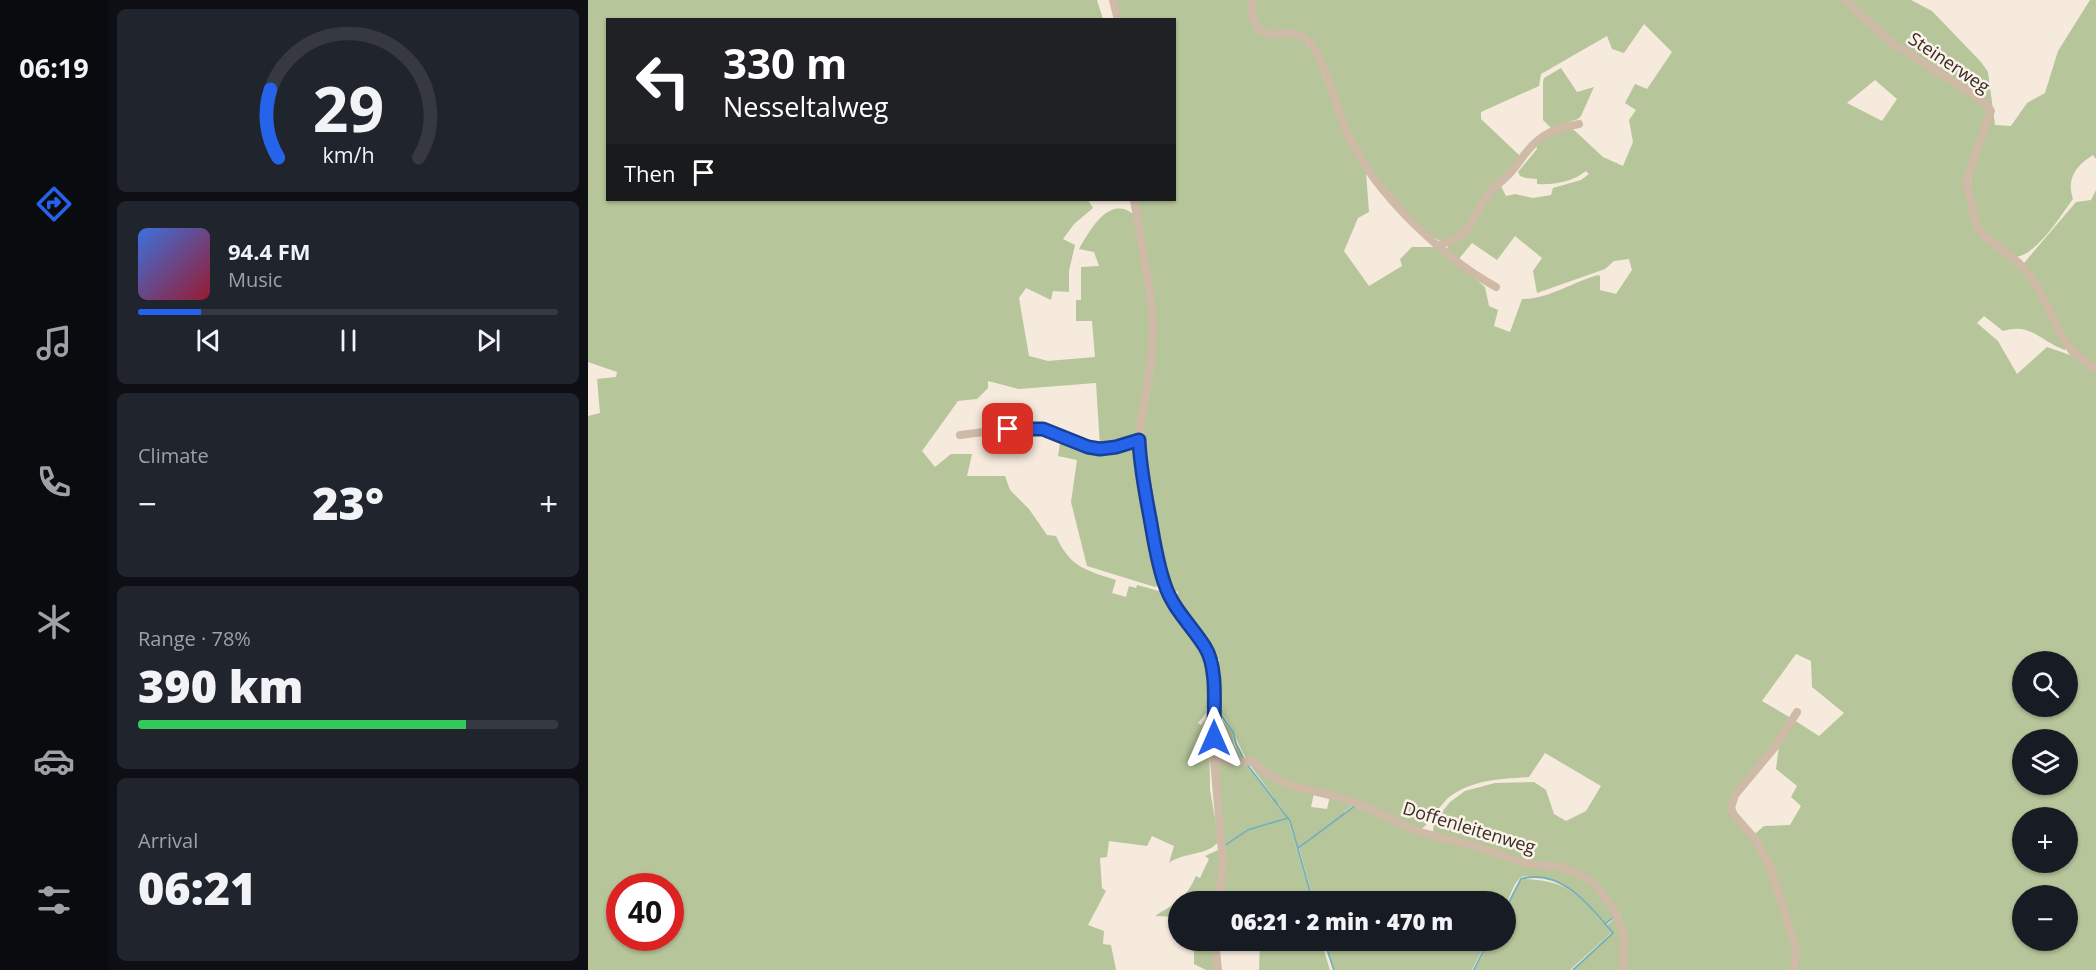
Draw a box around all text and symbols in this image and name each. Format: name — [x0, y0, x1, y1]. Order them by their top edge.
street label: Steinerweg — [1904, 26, 1995, 98]
text: 330 m — [723, 34, 847, 91]
icon: left — [624, 42, 702, 120]
text: 06:19 — [19, 49, 89, 86]
text: 29 — [312, 65, 384, 150]
text: Nesseltalweg — [723, 88, 888, 125]
text: km/h — [322, 140, 374, 169]
icon: arrive — [687, 156, 720, 189]
text: Then — [624, 158, 675, 188]
icon: directions — [33, 183, 75, 225]
text: 94.4 FM — [228, 236, 311, 266]
text: Music — [228, 266, 282, 293]
icon: music — [33, 322, 75, 364]
icon: previous — [192, 324, 225, 357]
icon: pause — [332, 324, 365, 357]
icon: next — [472, 324, 505, 357]
pin — [982, 403, 1033, 454]
icon: arrive — [991, 412, 1024, 445]
text: Climate — [138, 442, 209, 469]
icon: phone — [33, 461, 75, 503]
text: 23° — [312, 472, 384, 533]
text: − — [138, 481, 157, 526]
text: + — [539, 481, 558, 526]
icon: climate — [33, 601, 75, 643]
text: Range · 78% — [138, 625, 251, 652]
map controls — [2012, 651, 2078, 951]
button: search — [2012, 651, 2078, 717]
text: 390 km — [138, 655, 303, 716]
position arrow — [1182, 706, 1246, 770]
button: layers — [2012, 729, 2078, 795]
icon: car — [33, 740, 75, 782]
street label: Doffenleitenweg — [1400, 795, 1539, 859]
button: + — [2012, 807, 2078, 873]
text: Arrival — [138, 827, 198, 854]
text: 06:21 — [138, 857, 256, 918]
speed limit sign: 40 — [606, 873, 684, 951]
icon: filters — [33, 879, 75, 921]
button: − — [2012, 885, 2078, 951]
text: 06:21 · 2 min · 470 m — [1231, 906, 1453, 936]

